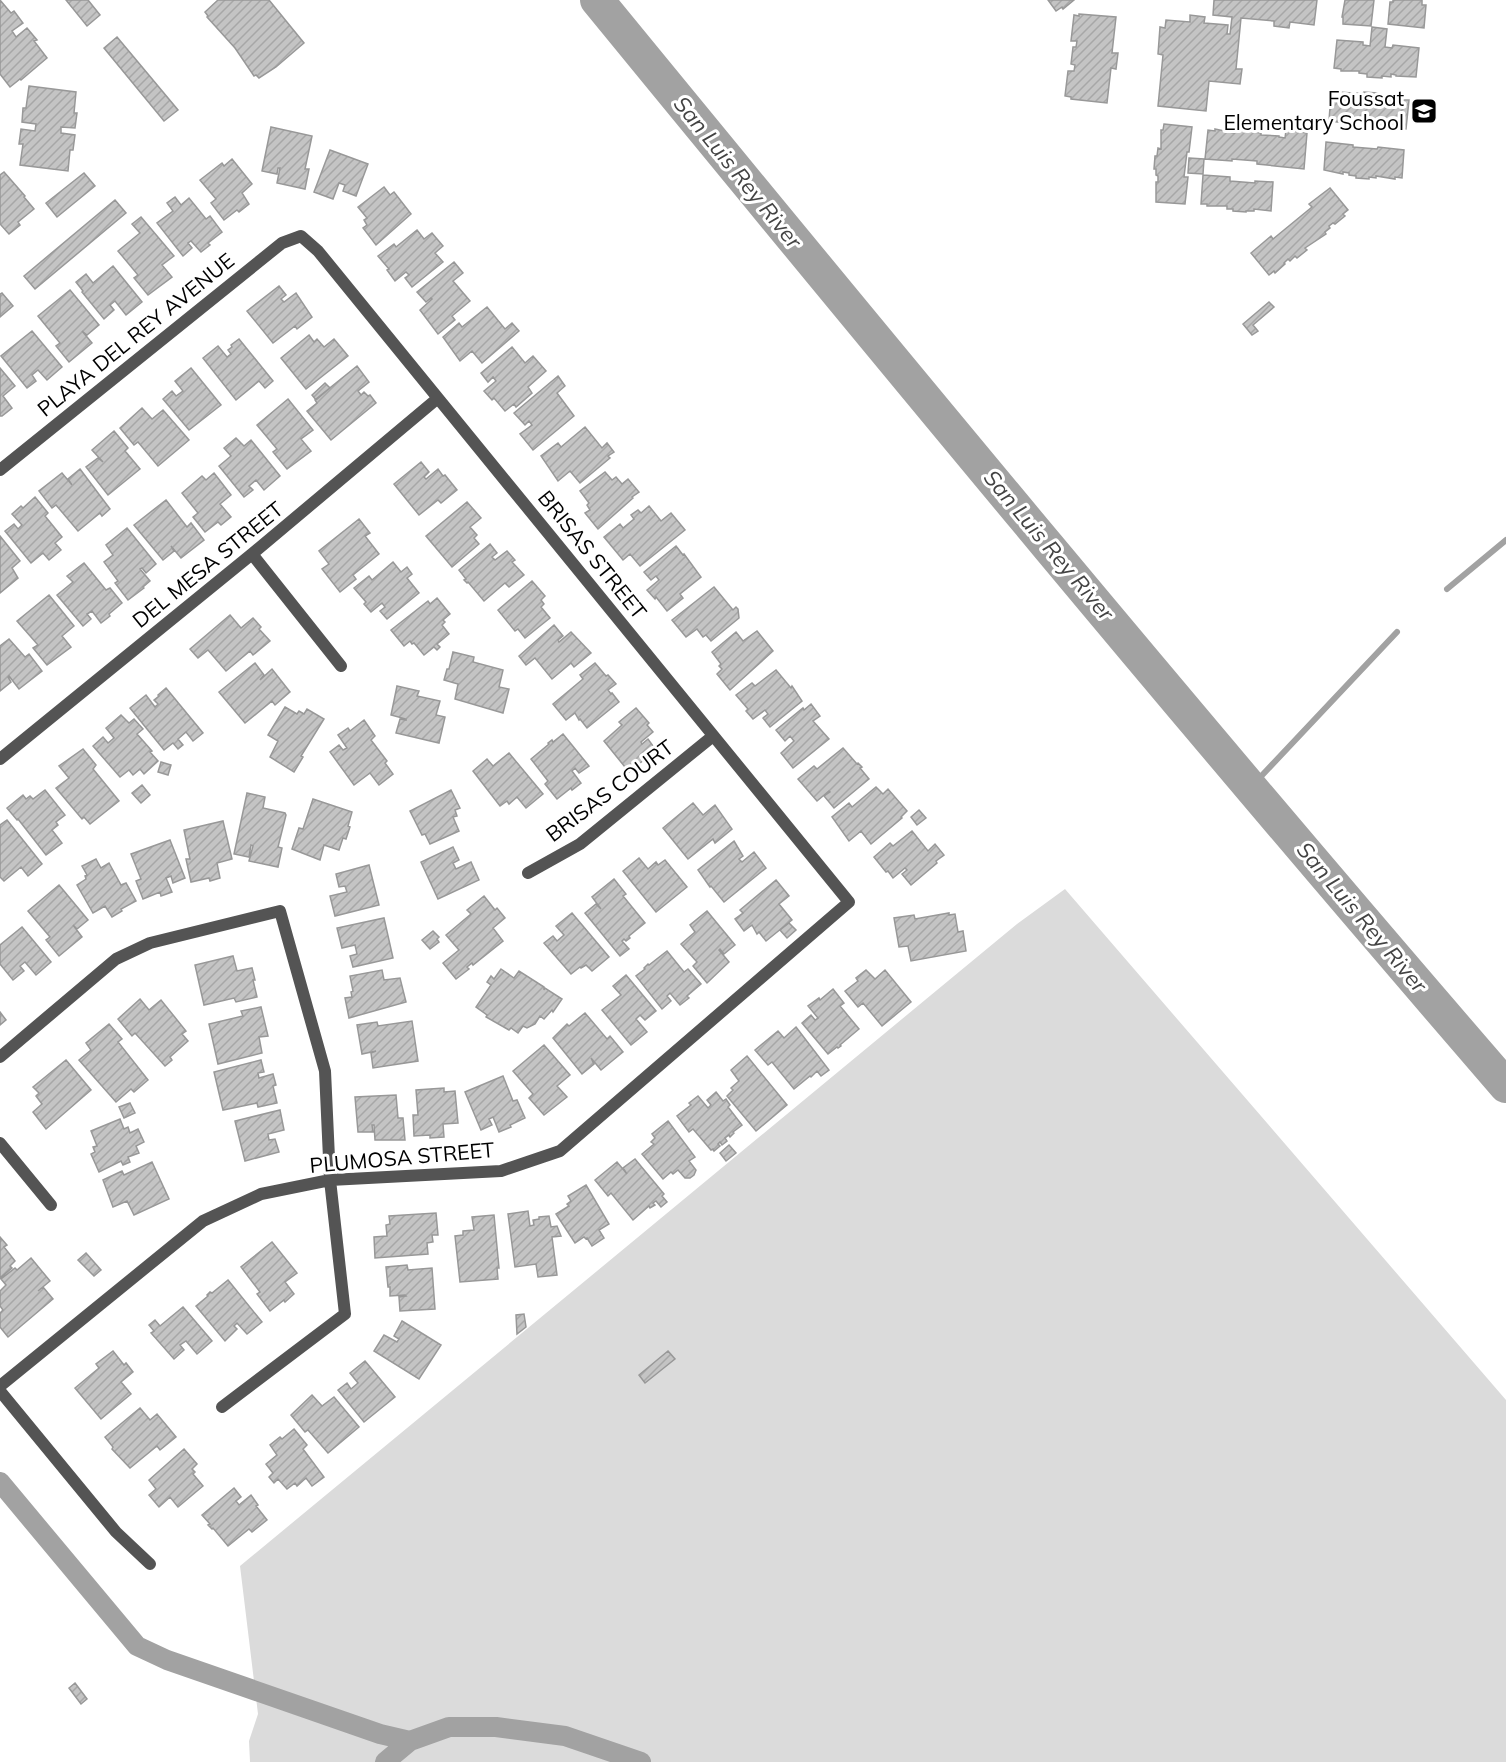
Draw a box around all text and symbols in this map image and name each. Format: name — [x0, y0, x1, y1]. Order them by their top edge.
place label: Foussat Elementary School — [1223, 85, 1404, 135]
water label: San Luis Rey River — [668, 90, 809, 255]
school or university icon: Foussat Elementary School — [1409, 96, 1439, 126]
street label: PLAYA DEL REY AVENUE — [32, 247, 239, 422]
water label: San Luis Rey River — [978, 464, 1121, 627]
street label: BRISAS STREET — [533, 485, 653, 624]
street label: DEL MESA STREET — [127, 495, 288, 633]
street label: BRISAS COURT — [540, 733, 679, 847]
water label: San Luis Rey River — [1291, 836, 1434, 999]
street label: PLUMOSA STREET — [309, 1136, 496, 1178]

